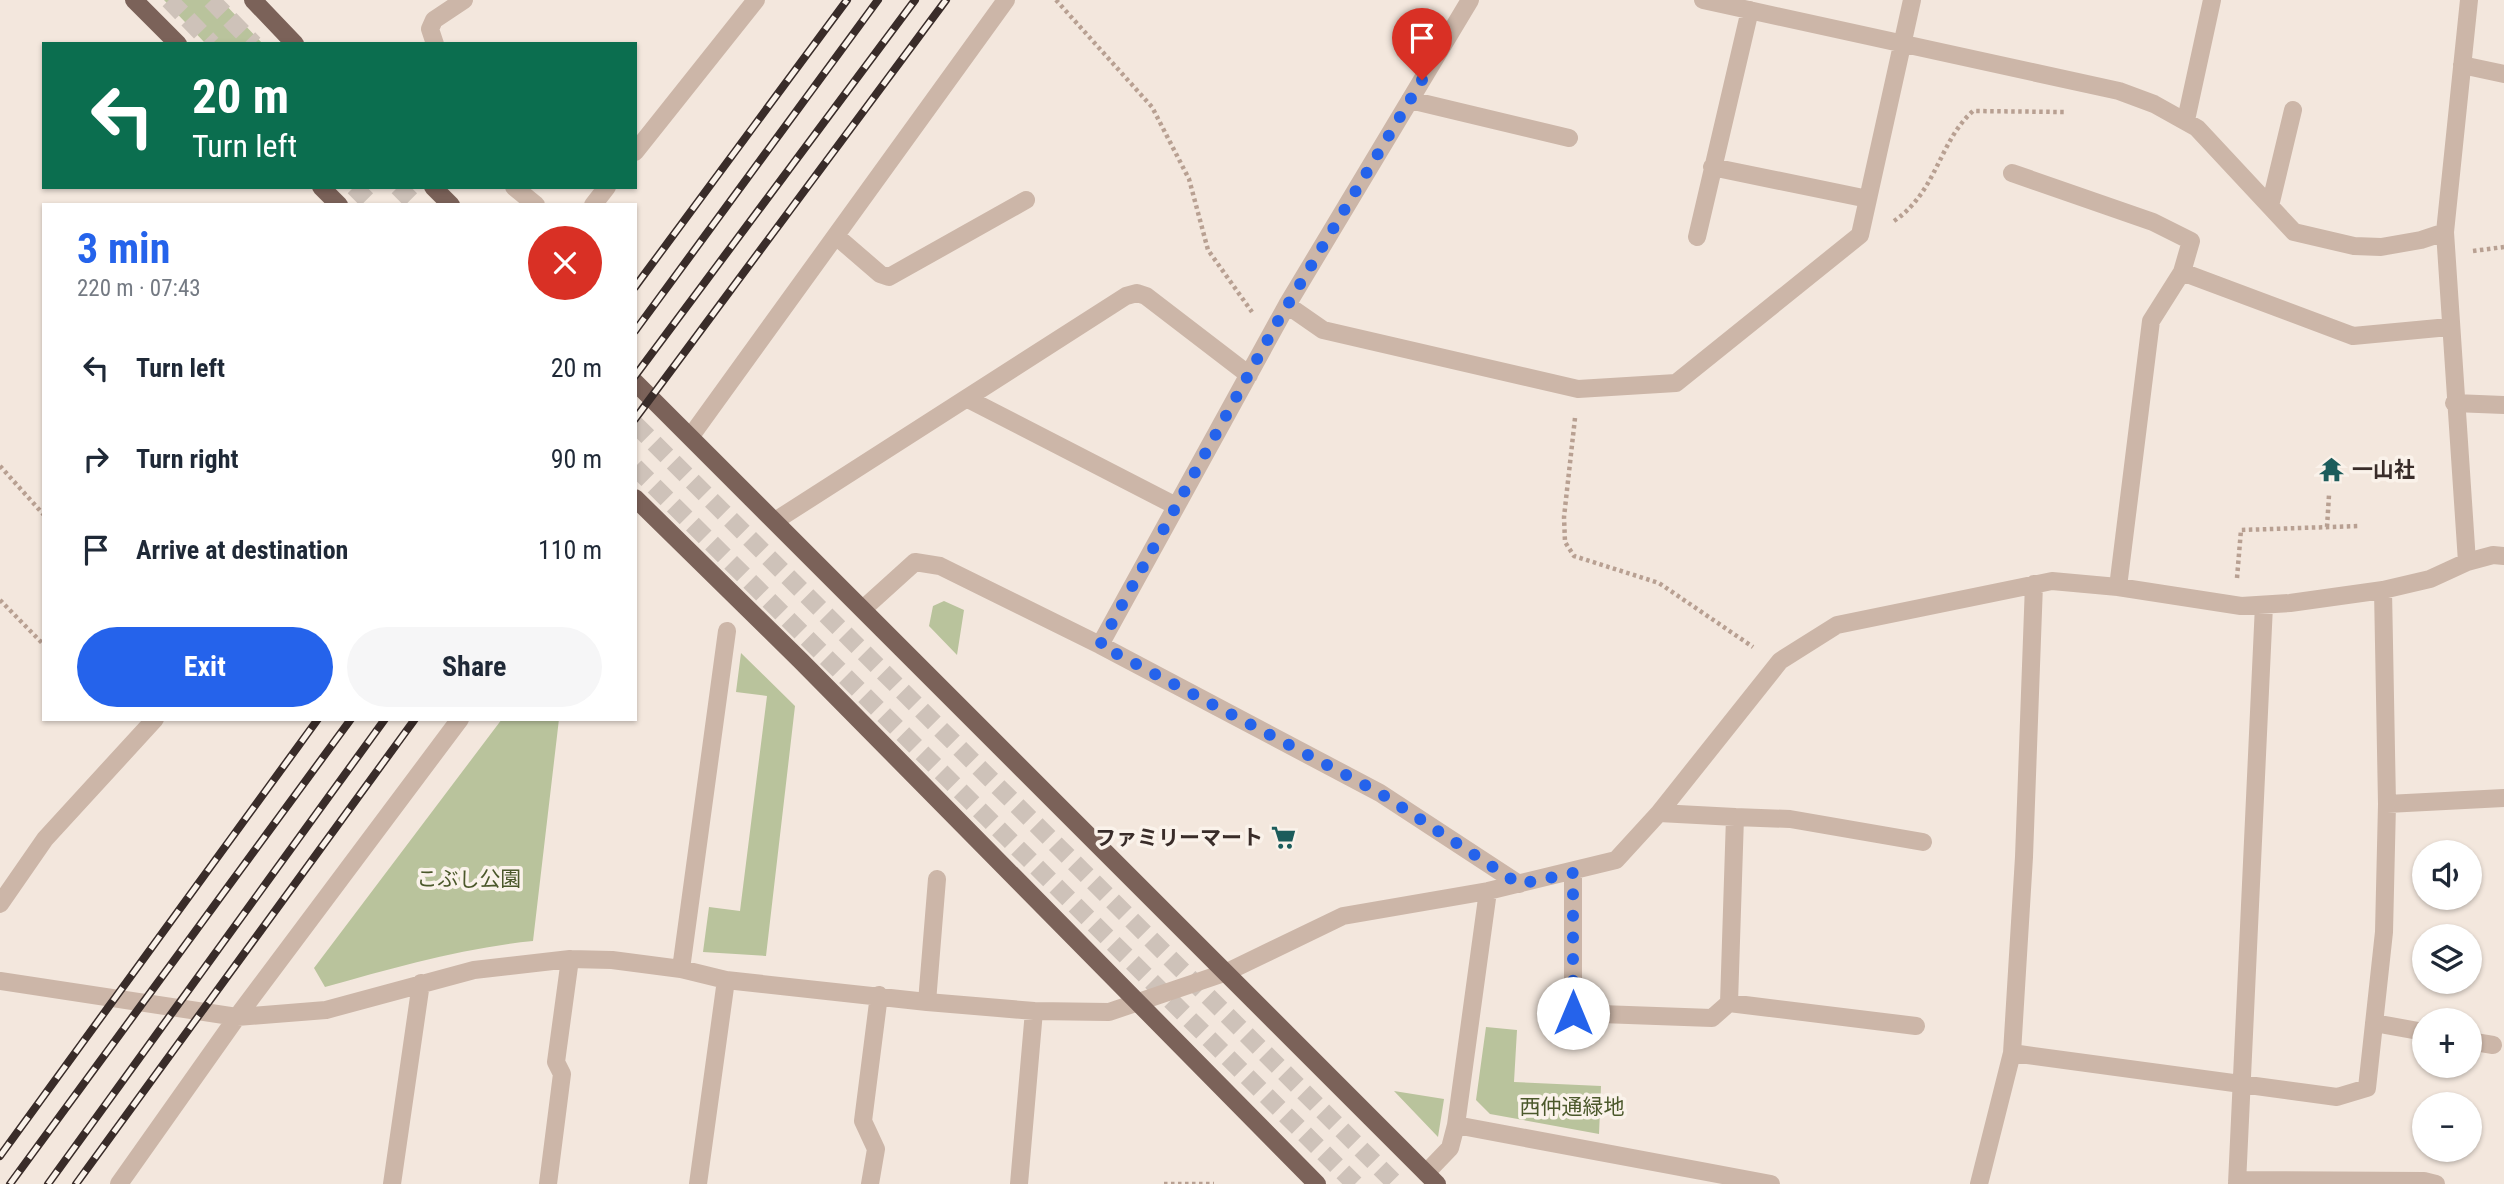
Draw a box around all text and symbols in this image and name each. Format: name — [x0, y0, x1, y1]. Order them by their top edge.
pin — [1392, 8, 1452, 80]
icon: arrive — [1403, 19, 1441, 57]
text: 20 m — [192, 68, 289, 125]
icon: left — [77, 70, 168, 161]
text: Turn left — [192, 127, 297, 165]
text: 3 min — [77, 224, 170, 273]
button: close — [528, 226, 602, 300]
text: 220 m · 07:43 — [77, 275, 201, 302]
icon: left — [77, 349, 115, 387]
text: Turn left — [136, 353, 225, 383]
text: 20 m — [551, 353, 602, 383]
icon: right — [77, 440, 115, 478]
text: Turn right — [136, 444, 238, 474]
text: 90 m — [551, 444, 602, 474]
temple icon: 一山社 — [2318, 456, 2346, 484]
place label: 一山社 — [2352, 458, 2415, 482]
icon: arrive — [77, 531, 115, 569]
text: Arrive at destination — [136, 535, 348, 565]
text: 110 m — [538, 535, 602, 565]
button: Exit — [77, 627, 333, 707]
button: Share — [347, 627, 602, 707]
supermarket icon: ファミリーマート — [1269, 824, 1297, 852]
place label: ファミリーマート — [1095, 826, 1263, 850]
map controls — [2412, 840, 2482, 1162]
button: sound — [2412, 840, 2482, 910]
park label: こぶし公園 — [417, 867, 522, 891]
button: layers — [2412, 924, 2482, 994]
position arrow — [1536, 976, 1610, 1050]
button: + — [2412, 1008, 2482, 1078]
button: − — [2412, 1092, 2482, 1162]
park label: 西仲通緑地 — [1520, 1095, 1625, 1119]

